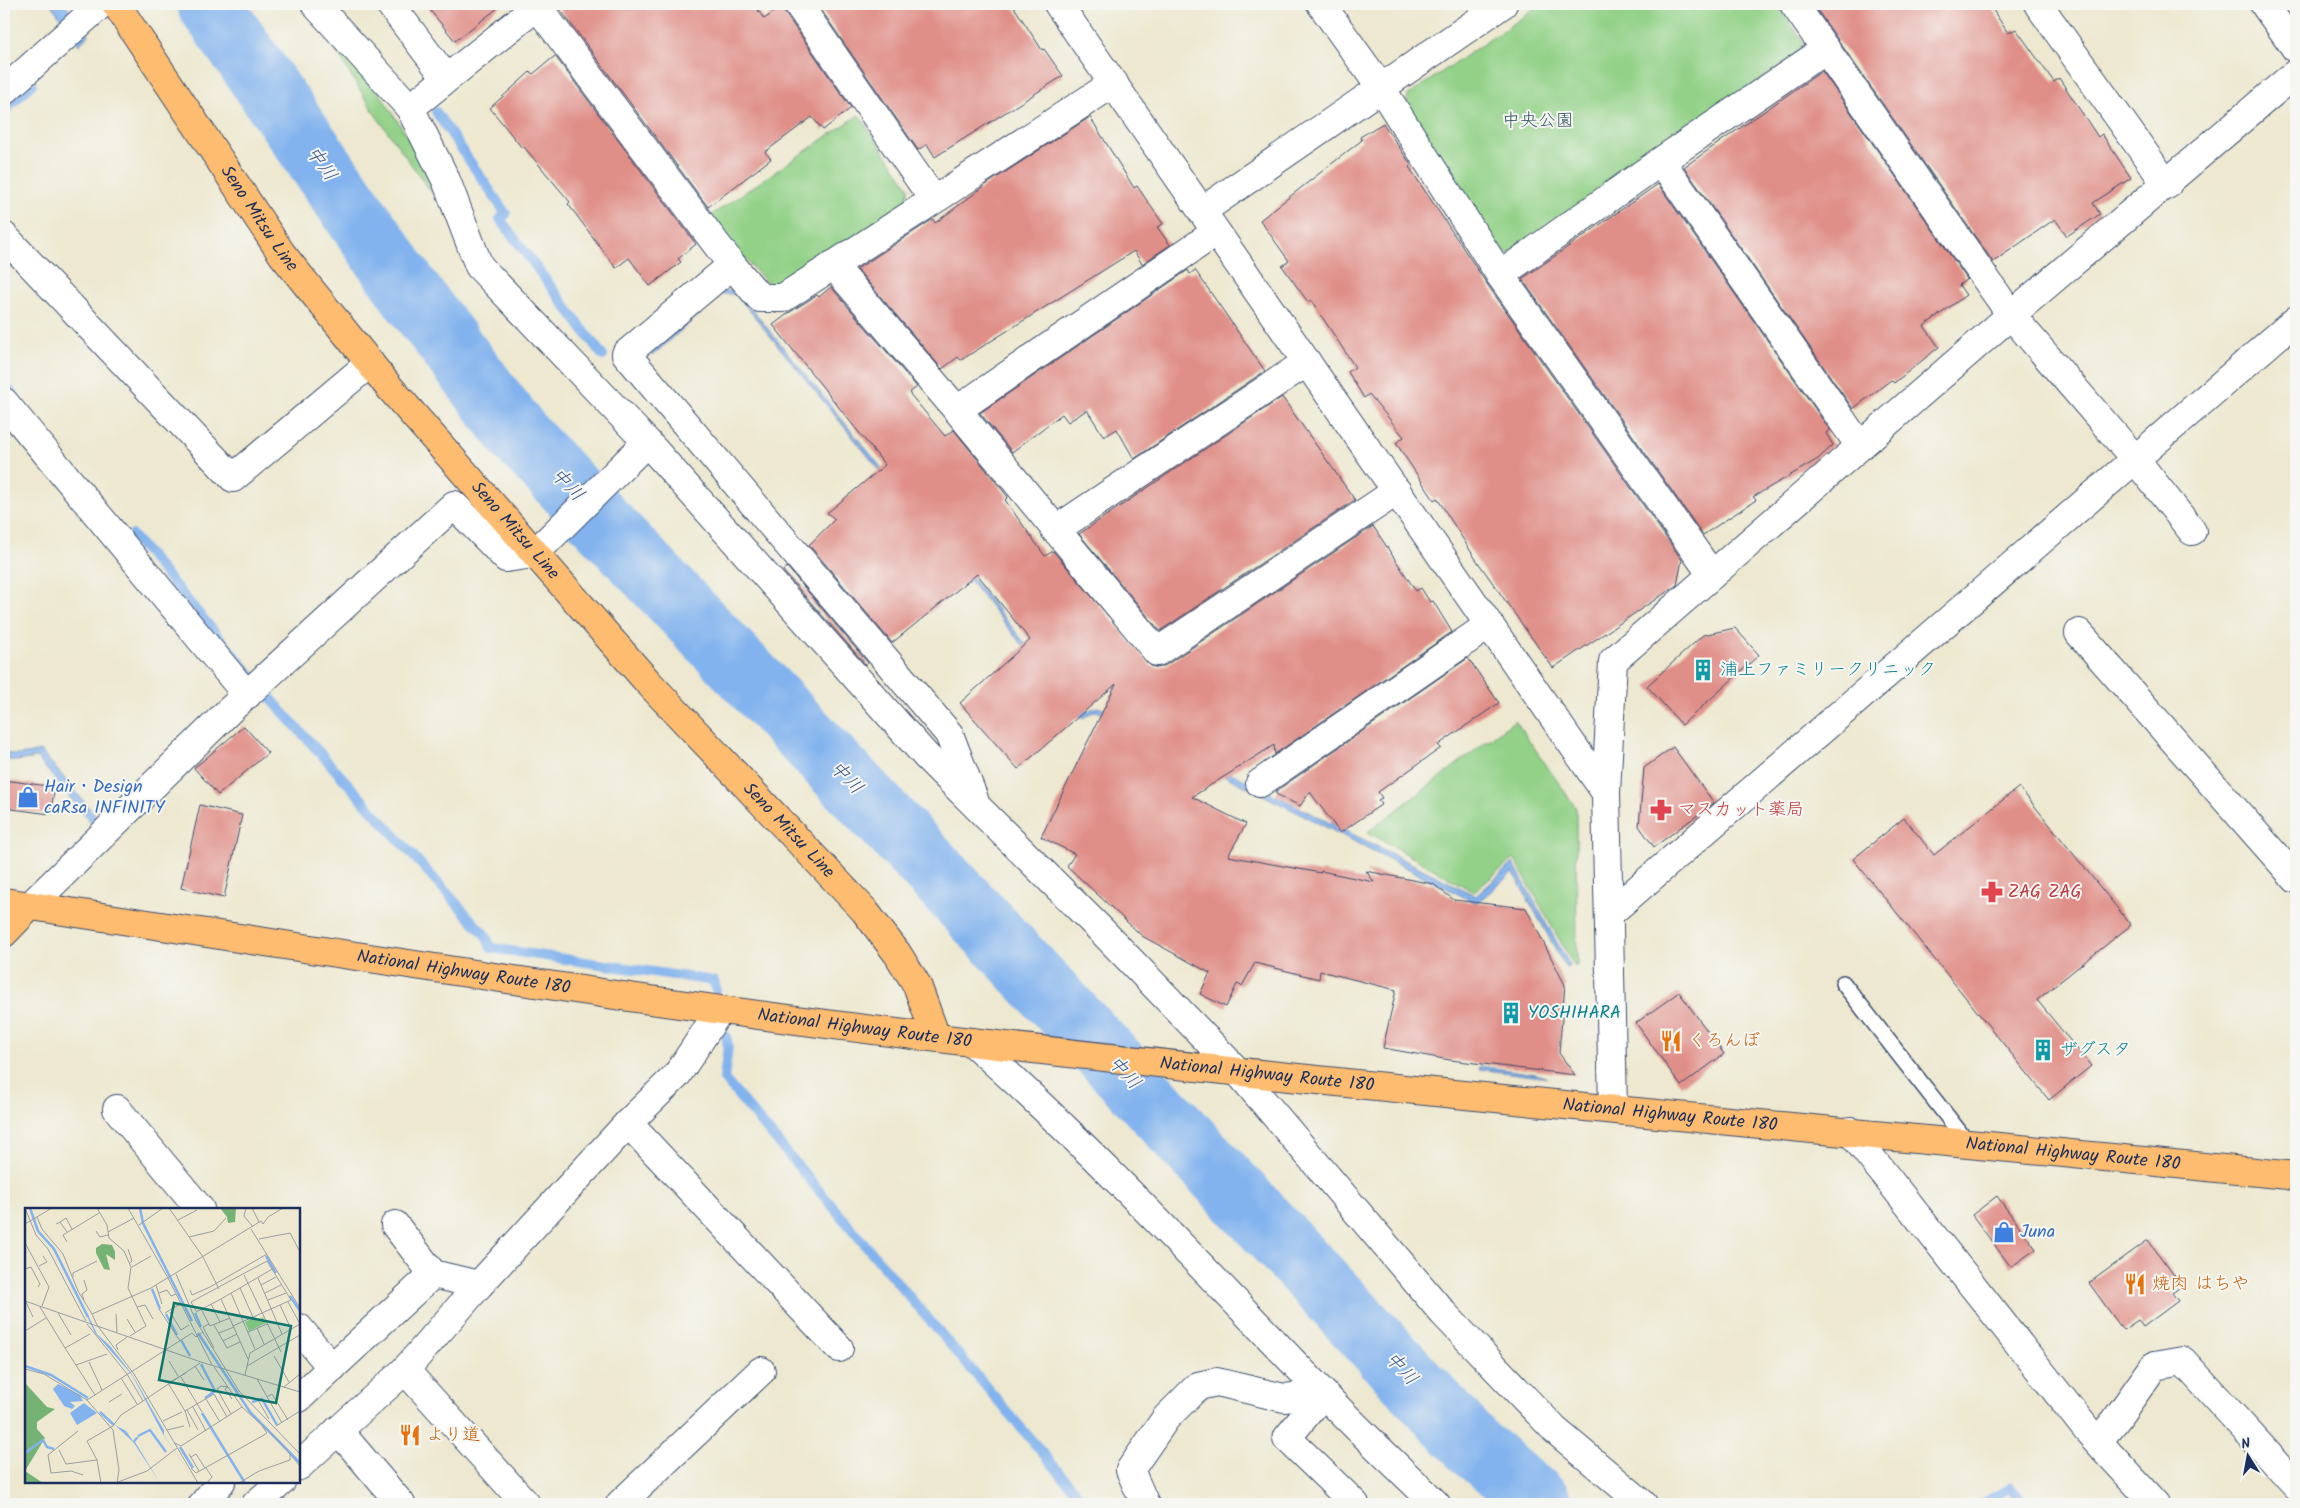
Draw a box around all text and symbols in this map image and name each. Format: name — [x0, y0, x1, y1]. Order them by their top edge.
park label: 中央公園 — [1502, 107, 1574, 136]
water label: 中川 — [298, 140, 344, 188]
street label: Seno Mitsu Line — [212, 159, 306, 278]
water label: 中川 — [543, 461, 591, 509]
street label: Seno Mitsu Line — [464, 475, 567, 587]
place label: 浦上ファミリークリニック — [1720, 656, 1936, 685]
building icon: 浦上ファミリークリニック — [1690, 657, 1716, 683]
water label: 中川 — [822, 754, 870, 802]
place label: Hair・Design caRsa INFINITY — [44, 773, 165, 823]
street label: Seno Mitsu Line — [736, 776, 842, 885]
shop icon: Hair・Design caRsa INFINITY — [15, 784, 41, 810]
place label: マスカット薬局 — [1678, 796, 1804, 825]
pharmacy icon: マスカット薬局 — [1648, 797, 1674, 823]
place label: ZAG ZAG — [2008, 878, 2081, 907]
pharmacy icon: ZAG ZAG — [1979, 879, 2005, 905]
street label: National Highway Route 180 — [355, 942, 572, 1003]
place label: YOSHIHARA — [1528, 999, 1621, 1028]
building icon: YOSHIHARA — [1498, 1000, 1524, 1026]
street label: National Highway Route 180 — [756, 1001, 973, 1056]
place label: くろんぼ — [1688, 1027, 1760, 1056]
restaurant icon: くろんぼ — [1658, 1028, 1684, 1054]
place label: ザグスタ — [2060, 1036, 2131, 1065]
building icon: ザグスタ — [2030, 1037, 2056, 1063]
water label: 中川 — [1100, 1049, 1148, 1097]
street label: National Highway Route 180 — [1158, 1049, 1376, 1100]
street label: National Highway Route 180 — [1561, 1090, 1779, 1140]
street label: National Highway Route 180 — [1964, 1129, 2182, 1179]
inset map — [25, 1208, 300, 1483]
place label: Juna — [2020, 1218, 2055, 1247]
shop icon: Juna — [1991, 1219, 2017, 1245]
place label: 焼肉 はちや — [2152, 1270, 2249, 1299]
restaurant icon: 焼肉 はちや — [2122, 1271, 2148, 1297]
water label: 中川 — [1377, 1345, 1425, 1393]
place label: より道 — [426, 1421, 480, 1450]
restaurant icon: より道 — [397, 1422, 423, 1448]
north arrow — [2222, 1430, 2272, 1480]
text: N — [2239, 1433, 2252, 1456]

